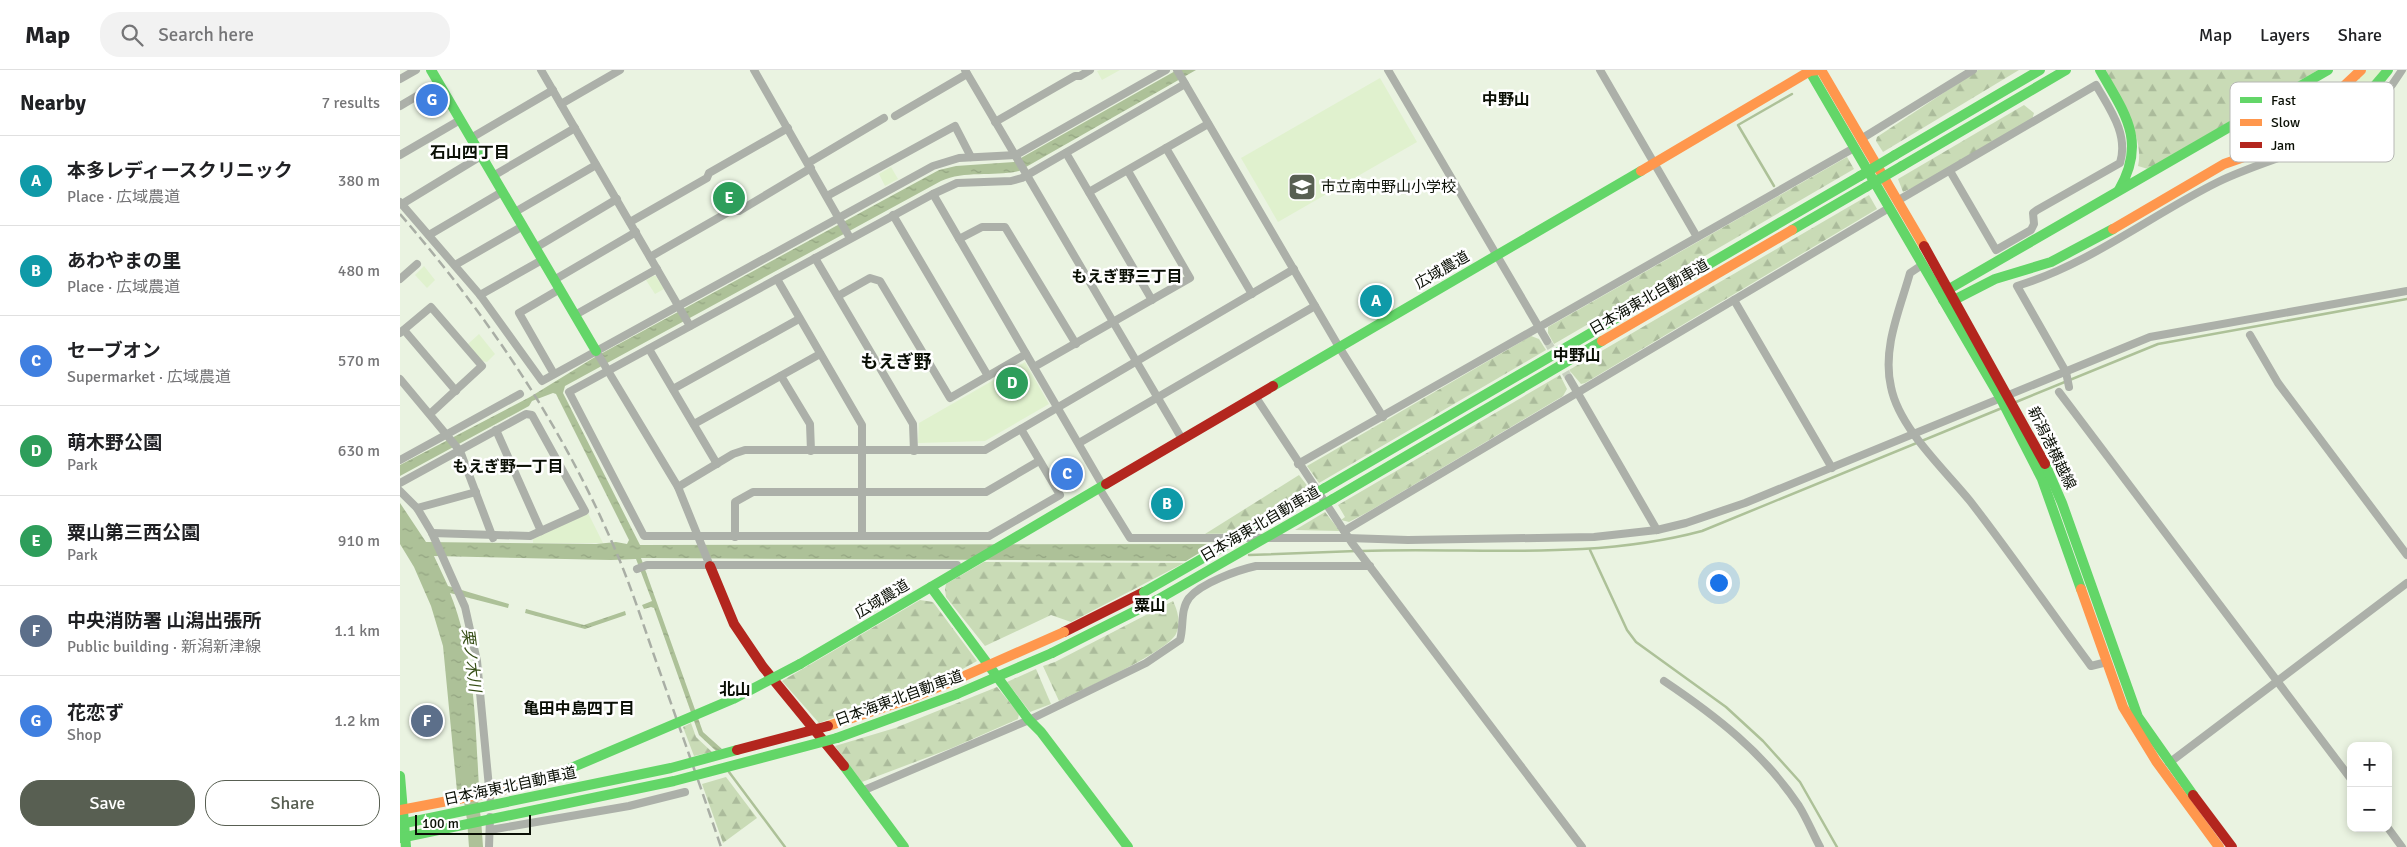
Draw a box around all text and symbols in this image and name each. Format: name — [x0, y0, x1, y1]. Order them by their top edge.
search box — [100, 12, 450, 57]
text: Map — [25, 20, 70, 50]
icon: search — [118, 21, 146, 49]
text: Search here — [158, 23, 254, 47]
text: Map — [2199, 24, 2232, 46]
text: Layers — [2260, 24, 2310, 46]
text: Share — [2338, 24, 2382, 46]
pin: G — [416, 81, 448, 119]
legend — [2230, 82, 2394, 162]
text: Nearby — [20, 90, 86, 116]
district label: 中野山 — [1482, 90, 1530, 110]
text: Fast — [2271, 92, 2296, 109]
text: 7 results — [321, 93, 380, 113]
text: Slow — [2271, 114, 2300, 131]
text: Jam — [2271, 137, 2295, 154]
district label: 石山四丁目 — [430, 143, 510, 163]
text: 本多レディースクリニック — [67, 159, 293, 183]
text: A — [31, 171, 41, 191]
text: 380 m — [338, 171, 380, 191]
school or university icon: 市立南中野山小学校 — [1287, 172, 1317, 202]
place label: 市立南中野山小学校 — [1321, 178, 1456, 196]
pin: E — [713, 179, 745, 217]
text: Place · 広域農道 — [67, 187, 180, 207]
street label: 広域農道 — [1412, 247, 1472, 293]
text: あわやまの里 — [67, 249, 181, 273]
street label: 日本海東北自動車道 — [1586, 255, 1712, 339]
text: B — [31, 261, 41, 281]
text: 480 m — [338, 261, 380, 281]
district label: もえぎ野三丁目 — [1071, 267, 1183, 287]
text: Place · 広域農道 — [67, 277, 180, 297]
pin: A — [1360, 282, 1392, 320]
text: セーブオン — [67, 339, 161, 363]
district label: 中野山 — [1553, 346, 1601, 366]
text: C — [31, 351, 41, 371]
text: 570 m — [338, 351, 380, 371]
district label: もえぎ野 — [860, 351, 932, 373]
pin: D — [996, 364, 1028, 402]
text: Supermarket · 広域農道 — [67, 367, 231, 387]
street label: 新潟港横越線 — [2024, 404, 2080, 492]
text: 萌木野公園 — [67, 431, 162, 455]
text: D — [31, 441, 41, 461]
text: 630 m — [338, 441, 380, 461]
text: Park — [67, 455, 98, 475]
pin: C — [1051, 455, 1083, 493]
district label: もえぎ野一丁目 — [452, 457, 564, 477]
street label: 日本海東北自動車道 — [1197, 482, 1323, 566]
pin: B — [1151, 485, 1183, 523]
text: 粟山第三西公園 — [67, 521, 200, 545]
text: E — [31, 531, 41, 551]
text: 910 m — [338, 531, 380, 551]
text: Park — [67, 545, 98, 565]
your location — [1706, 570, 1732, 596]
street label: 広域農道 — [852, 576, 912, 622]
district label: 粟山 — [1134, 596, 1166, 616]
text: 中央消防署 山潟出張所 — [67, 609, 261, 633]
text: F — [32, 621, 40, 641]
text: 1.1 km — [334, 621, 380, 641]
water label: 栗ノ木川 — [457, 627, 485, 695]
text: Public building · 新潟新津線 — [67, 637, 261, 657]
street label: 日本海東北自動車道 — [832, 666, 966, 730]
district label: 北山 — [719, 680, 751, 700]
district label: 亀田中島四丁目 — [523, 699, 635, 719]
text: 花恋ず — [67, 701, 124, 725]
pin: F — [411, 702, 443, 740]
text: G — [31, 711, 41, 731]
text: 1.2 km — [334, 711, 380, 731]
text: Shop — [67, 725, 101, 745]
map controls — [2347, 742, 2392, 832]
button: + — [2347, 742, 2392, 787]
street label: 日本海東北自動車道 — [442, 763, 578, 809]
button: Save — [20, 780, 195, 826]
button: Share — [205, 780, 380, 826]
button: − — [2347, 787, 2392, 832]
scale bar — [415, 812, 531, 835]
text: 100 m — [422, 815, 459, 832]

